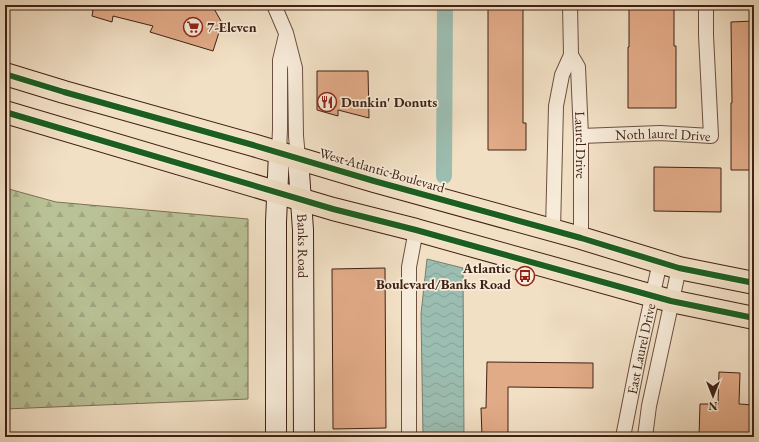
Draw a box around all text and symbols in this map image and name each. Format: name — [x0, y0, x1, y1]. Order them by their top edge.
supermarket icon: 7-Eleven — [182, 16, 204, 38]
place label: 7-Eleven — [207, 18, 257, 36]
restaurant icon: Dunkin' Donuts — [316, 91, 338, 113]
place label: Dunkin' Donuts — [341, 93, 437, 111]
street label: Laurel Drive — [571, 111, 590, 179]
street label: Noth laurel Drive — [615, 124, 711, 145]
street label: West Atlantic Boulevard — [317, 143, 448, 197]
street label: Banks Road — [293, 213, 312, 279]
place label: Atlantic Boulevard/Banks Road — [376, 259, 511, 293]
bus stop icon: Atlantic Boulevard/Banks Road — [514, 265, 536, 287]
street label: East Laurel Drive — [623, 301, 660, 396]
north arrow — [693, 376, 733, 416]
text: N — [708, 399, 717, 413]

